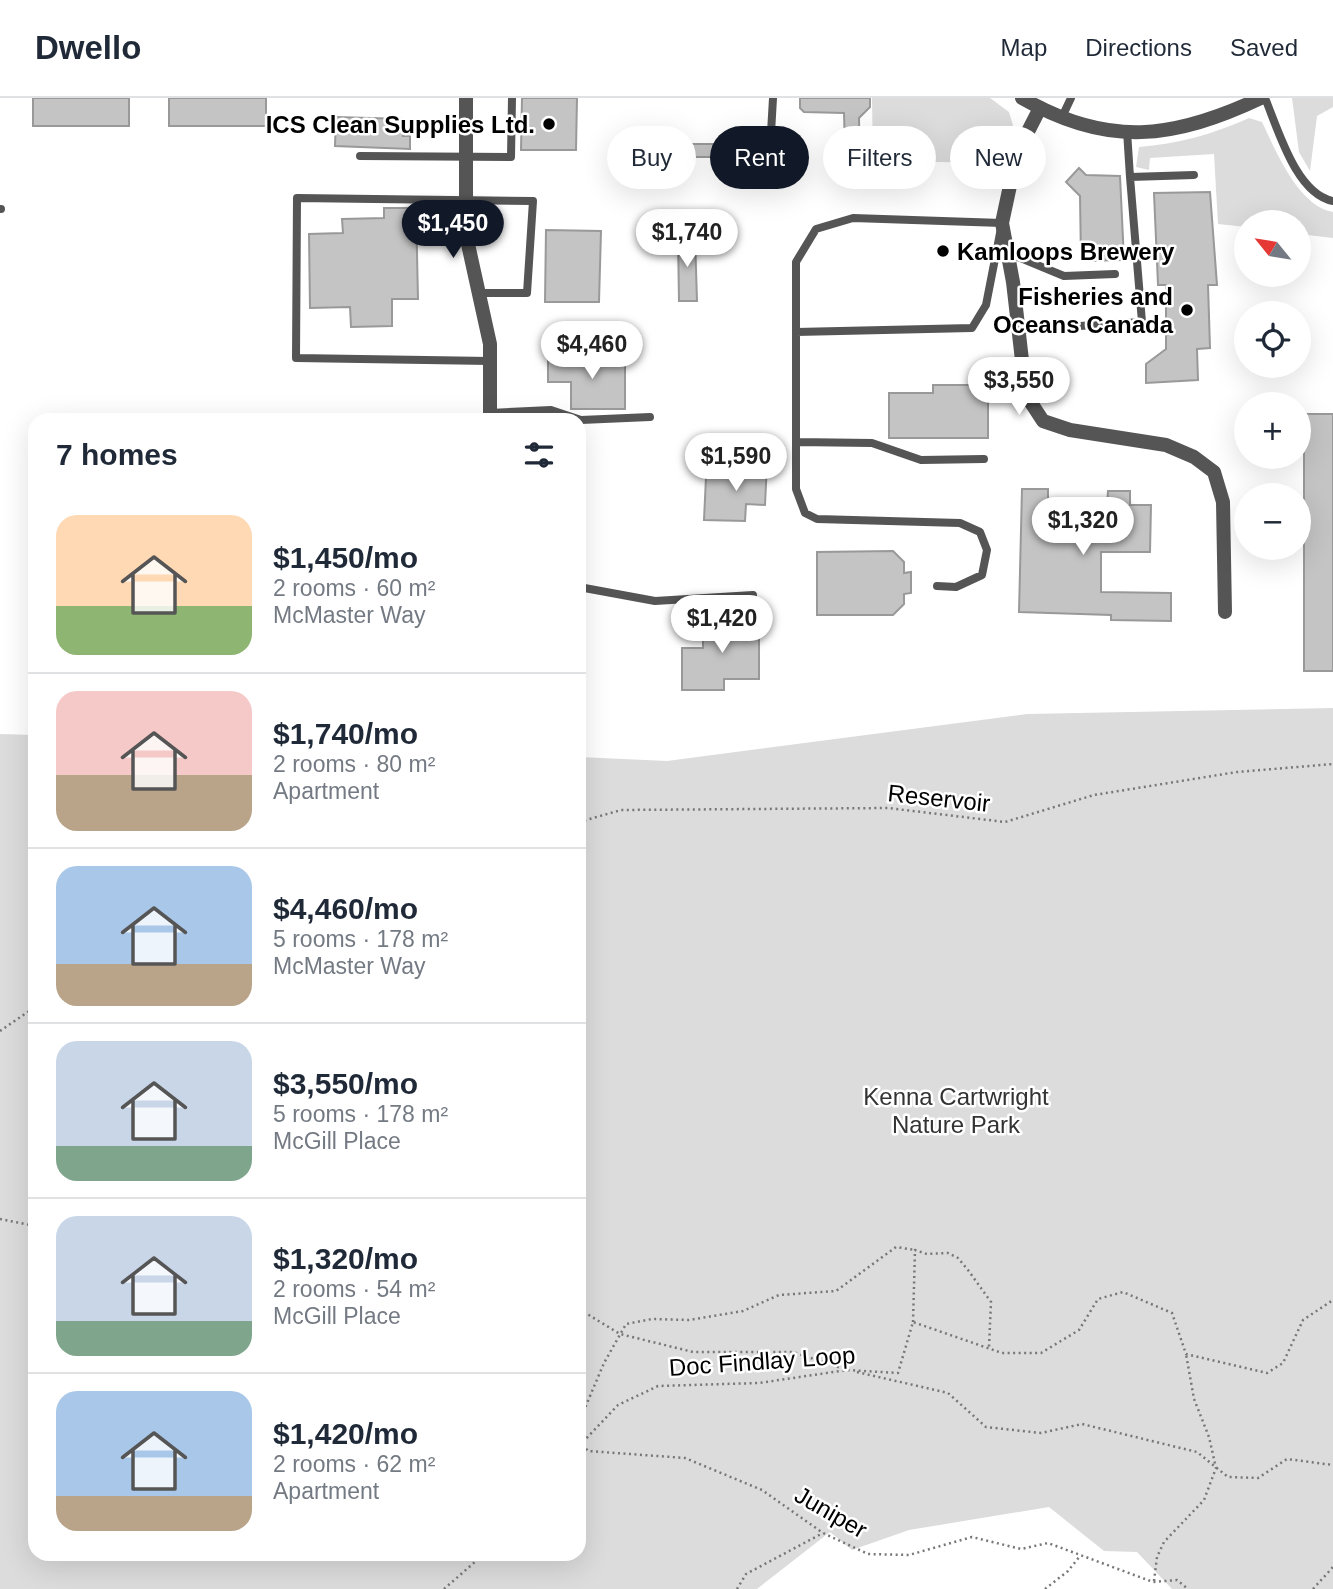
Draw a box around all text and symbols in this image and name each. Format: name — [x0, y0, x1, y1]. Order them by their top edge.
text: Dwello — [35, 29, 141, 66]
text: Map — [1001, 34, 1047, 61]
text: Directions — [1085, 34, 1192, 61]
text: Saved — [1230, 34, 1298, 61]
place label: ICS Clean Supplies Ltd. — [266, 111, 535, 138]
marker: ICS Clean Supplies Ltd. — [541, 116, 557, 132]
chip: Buy — [607, 126, 696, 189]
chip: Rent — [710, 126, 809, 189]
chip: Filters — [823, 126, 936, 189]
chip: New — [950, 126, 1046, 189]
pin: $1,450 — [396, 200, 510, 260]
pin: $1,740 — [630, 209, 744, 269]
text: $1,450 — [418, 210, 488, 236]
north arrow — [1234, 210, 1311, 287]
map controls — [1234, 210, 1311, 560]
text: $1,740 — [652, 219, 722, 245]
place label: Kamloops Brewery — [957, 238, 1175, 265]
marker: Kamloops Brewery — [935, 243, 951, 259]
place label: Fisheries and Oceans Canada — [993, 283, 1174, 338]
button: locate — [1234, 301, 1311, 378]
marker: Fisheries and Oceans Canada — [1179, 302, 1195, 318]
pin: $4,460 — [535, 322, 649, 381]
text: $4,460 — [557, 331, 627, 357]
pin: $3,550 — [962, 358, 1076, 417]
text: $3,550 — [984, 367, 1054, 393]
button: + — [1234, 392, 1311, 469]
pin: $1,590 — [679, 434, 793, 493]
icon: filters — [520, 436, 558, 474]
text: 7 homes — [56, 438, 178, 471]
text: $1,590 — [701, 443, 771, 469]
button: − — [1234, 483, 1311, 560]
pin: $1,320 — [1026, 498, 1140, 557]
text: $1,320 — [1048, 507, 1118, 533]
text: $1,450/mo — [273, 541, 418, 574]
icon: home — [112, 543, 196, 627]
text: 2 rooms · 60 m² — [273, 575, 435, 601]
pin: $1,420 — [665, 596, 779, 655]
text: McMaster Way — [273, 602, 426, 628]
text: $1,420 — [687, 605, 757, 631]
text: $1,740/mo — [273, 717, 418, 750]
icon: home — [112, 719, 196, 803]
text: 2 rooms · 80 m² — [273, 751, 435, 777]
text: Apartment — [273, 778, 379, 804]
street label: Reservoir — [887, 779, 991, 817]
text: $4,460/mo — [273, 892, 418, 925]
icon: home — [112, 894, 196, 978]
text: 5 rooms · 178 m² — [273, 926, 448, 952]
text: McMaster Way — [273, 953, 426, 979]
text: $3,550/mo — [273, 1067, 418, 1100]
icon: home — [112, 1069, 196, 1153]
park label: Kenna Cartwright Nature Park — [863, 1083, 1049, 1138]
text: 5 rooms · 178 m² — [273, 1101, 448, 1127]
text: McGill Place — [273, 1128, 401, 1154]
text: $1,320/mo — [273, 1242, 418, 1275]
icon: home — [112, 1244, 196, 1328]
text: 2 rooms · 54 m² — [273, 1276, 435, 1302]
text: McGill Place — [273, 1303, 401, 1329]
street label: Doc Findlay Loop — [668, 1341, 856, 1381]
text: $1,420/mo — [273, 1417, 418, 1450]
icon: home — [112, 1419, 196, 1503]
text: 2 rooms · 62 m² — [273, 1451, 435, 1477]
text: Apartment — [273, 1478, 379, 1504]
street label: Juniper — [790, 1481, 872, 1543]

